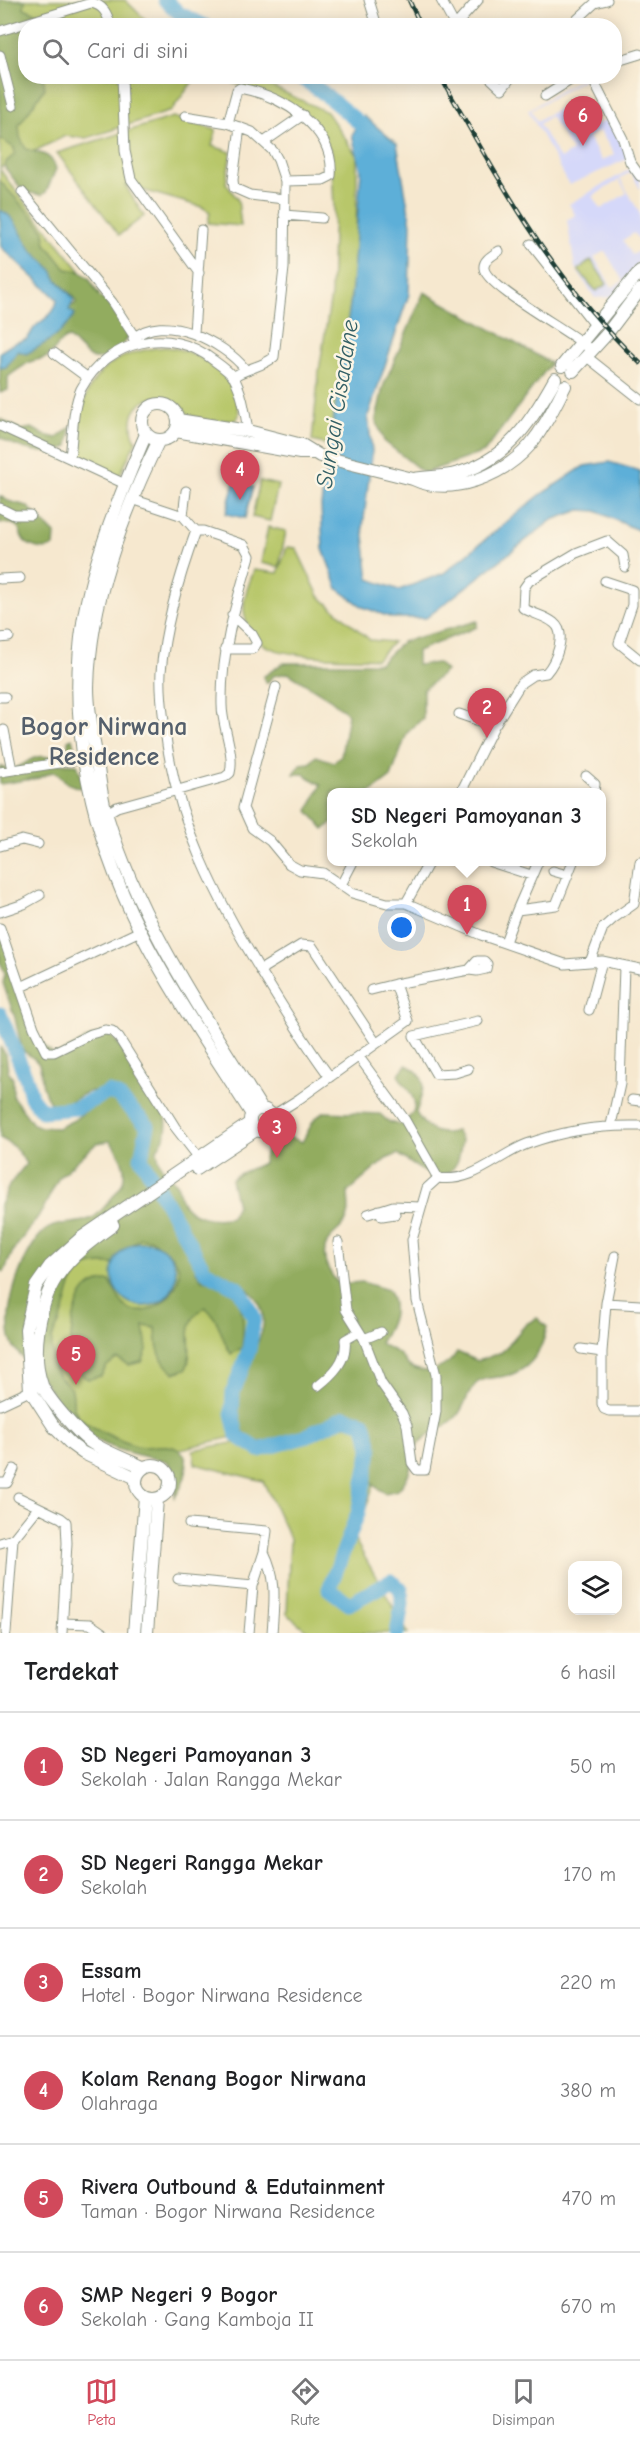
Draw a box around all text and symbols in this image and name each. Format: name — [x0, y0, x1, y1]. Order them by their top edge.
search box — [18, 18, 622, 84]
icon: search — [39, 35, 72, 68]
text: Cari di sini — [87, 38, 188, 64]
pin: 6 — [564, 96, 602, 146]
water label: Sungai Cisadane — [310, 318, 364, 490]
pin: 4 — [220, 450, 260, 500]
pin: 2 — [468, 688, 506, 738]
district label: Bogor Nirwana Residence — [20, 712, 188, 772]
popup — [327, 788, 606, 866]
text: SD Negeri Pamoyanan 3 — [351, 803, 582, 829]
text: Sekolah — [351, 829, 418, 852]
pin: 1 — [448, 886, 486, 935]
your location — [387, 913, 416, 942]
pin: 3 — [258, 1108, 296, 1158]
pin: 5 — [56, 1336, 96, 1385]
map controls — [568, 1561, 622, 1615]
button: layers — [568, 1561, 622, 1615]
text: Terdekat — [24, 1657, 118, 1687]
text: 6 hasil — [560, 1661, 616, 1684]
text: SD Negeri Pamoyanan 3 — [81, 1742, 311, 1768]
text: 1 — [40, 1755, 47, 1778]
text: 50 m — [570, 1755, 616, 1778]
text: Sekolah · Jalan Rangga Mekar — [81, 1768, 342, 1791]
text: SD Negeri Rangga Mekar — [81, 1850, 323, 1876]
text: 2 — [39, 1863, 48, 1886]
text: 170 m — [563, 1863, 616, 1886]
text: Sekolah — [81, 1876, 147, 1899]
text: Essam — [81, 1958, 141, 1984]
text: 3 — [39, 1971, 48, 1994]
text: 220 m — [560, 1971, 616, 1994]
text: Hotel · Bogor Nirwana Residence — [81, 1984, 363, 2007]
text: Kolam Renang Bogor Nirwana — [81, 2066, 367, 2092]
text: 4 — [39, 2079, 48, 2102]
text: 380 m — [560, 2079, 616, 2102]
text: Olahraga — [81, 2092, 158, 2115]
text: Rivera Outbound & Edutainment — [81, 2174, 385, 2200]
text: 5 — [38, 2187, 49, 2210]
text: 470 m — [561, 2187, 616, 2210]
text: Taman · Bogor Nirwana Residence — [81, 2200, 375, 2223]
text: SMP Negeri 9 Bogor — [81, 2282, 277, 2308]
text: 6 — [38, 2295, 49, 2318]
text: 670 m — [560, 2295, 616, 2318]
text: Sekolah · Gang Kamboja II — [81, 2308, 314, 2331]
tab: Peta — [85, 2375, 118, 2429]
tab: Rute — [289, 2375, 322, 2429]
tab: Disimpan — [492, 2375, 555, 2429]

